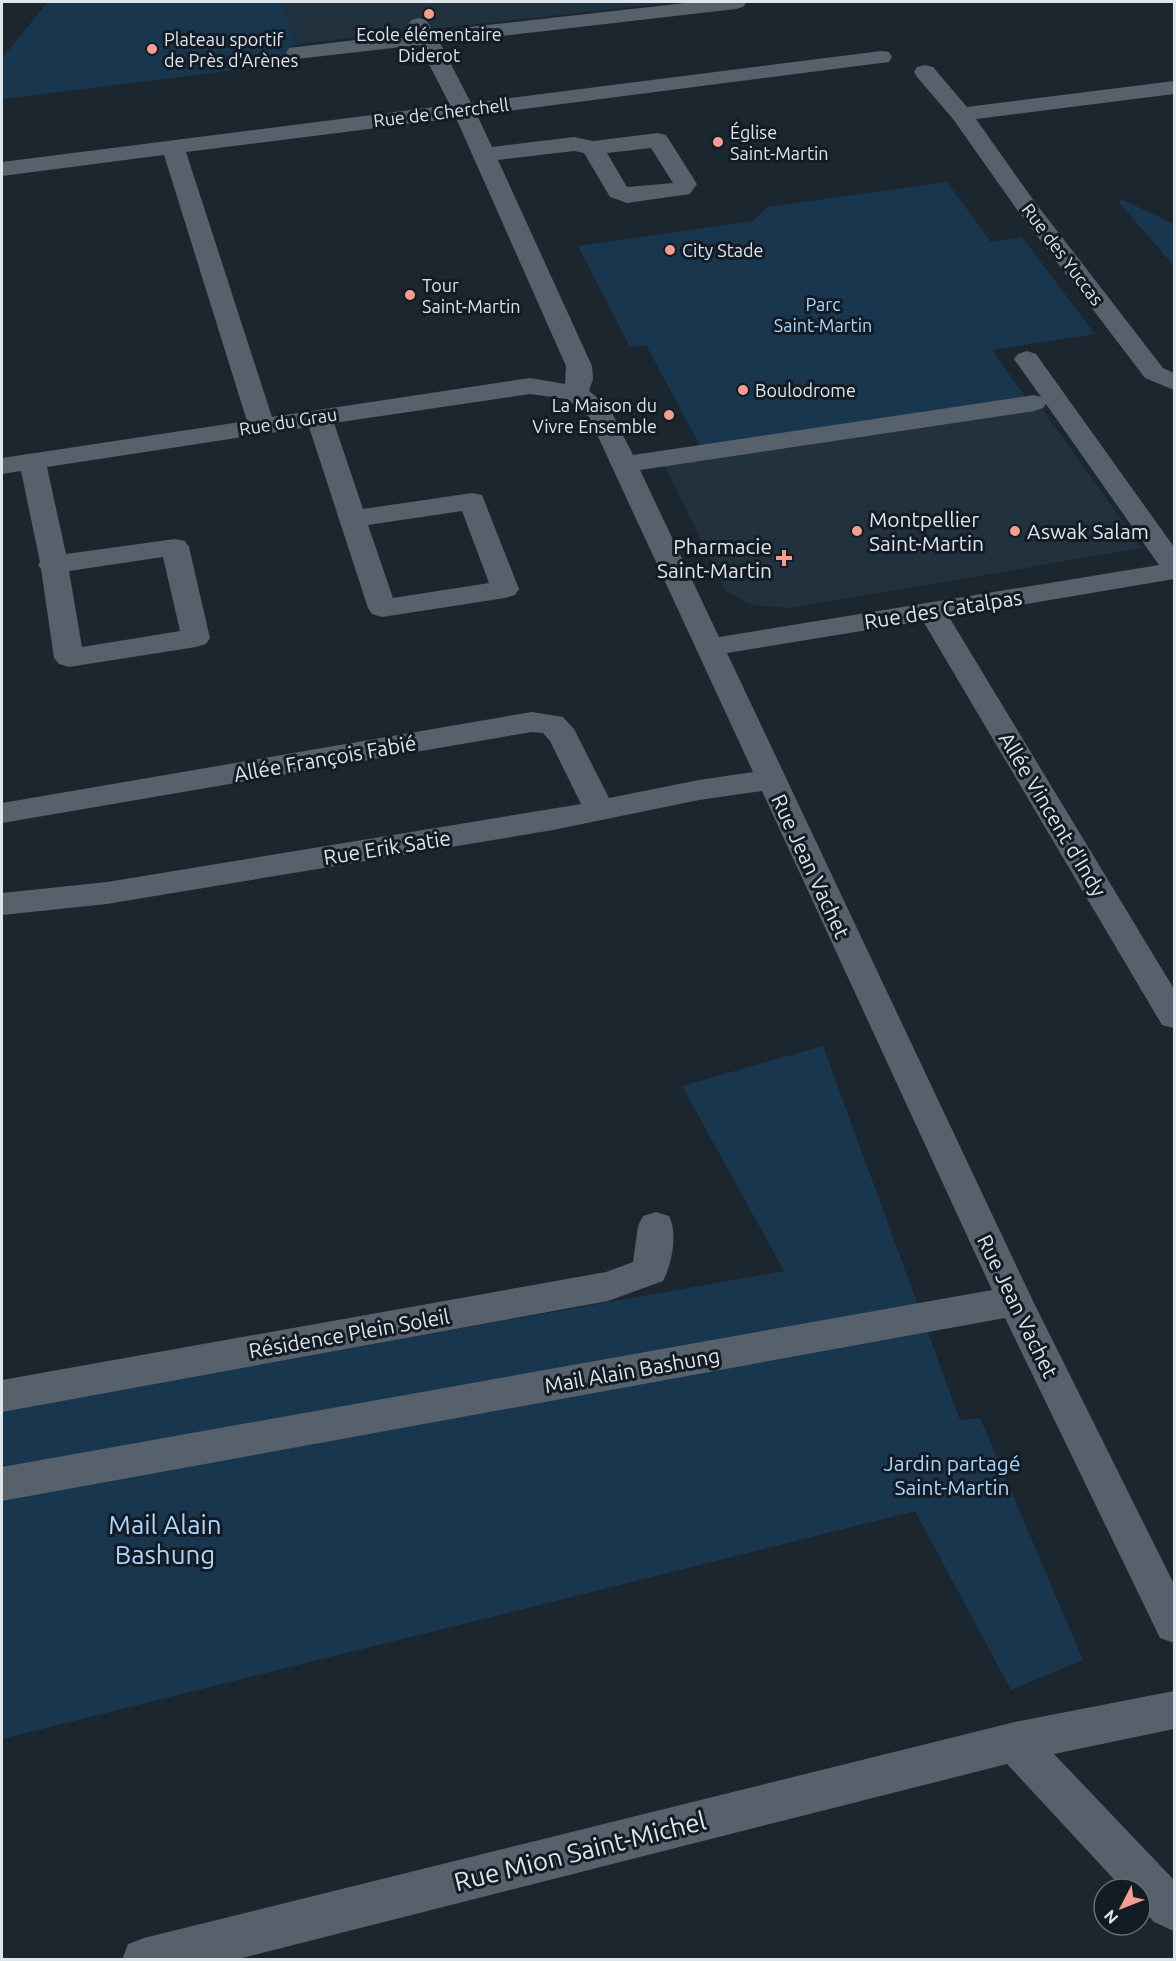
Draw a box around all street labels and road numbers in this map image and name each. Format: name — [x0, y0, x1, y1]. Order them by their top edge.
street label: Rue de Cherchell — [372, 94, 510, 130]
street label: Rue des Yuccas — [1018, 199, 1108, 309]
street label: Rue du Grau — [238, 403, 338, 439]
street label: Rue des Catalpas — [862, 585, 1024, 633]
street label: Allée Vincent d'Indy — [995, 728, 1111, 900]
street label: Allée François Fabié — [232, 730, 418, 786]
street label: Rue Jean Vachet — [767, 790, 855, 942]
street label: Rue Erik Satie — [322, 825, 452, 869]
street label: Rue Jean Vachet — [973, 1230, 1063, 1382]
street label: Résidence Plein Soleil — [247, 1304, 451, 1362]
street label: Mail Alain Bashung — [542, 1343, 722, 1397]
street label: Rue Mion Saint-Michel — [451, 1806, 709, 1896]

